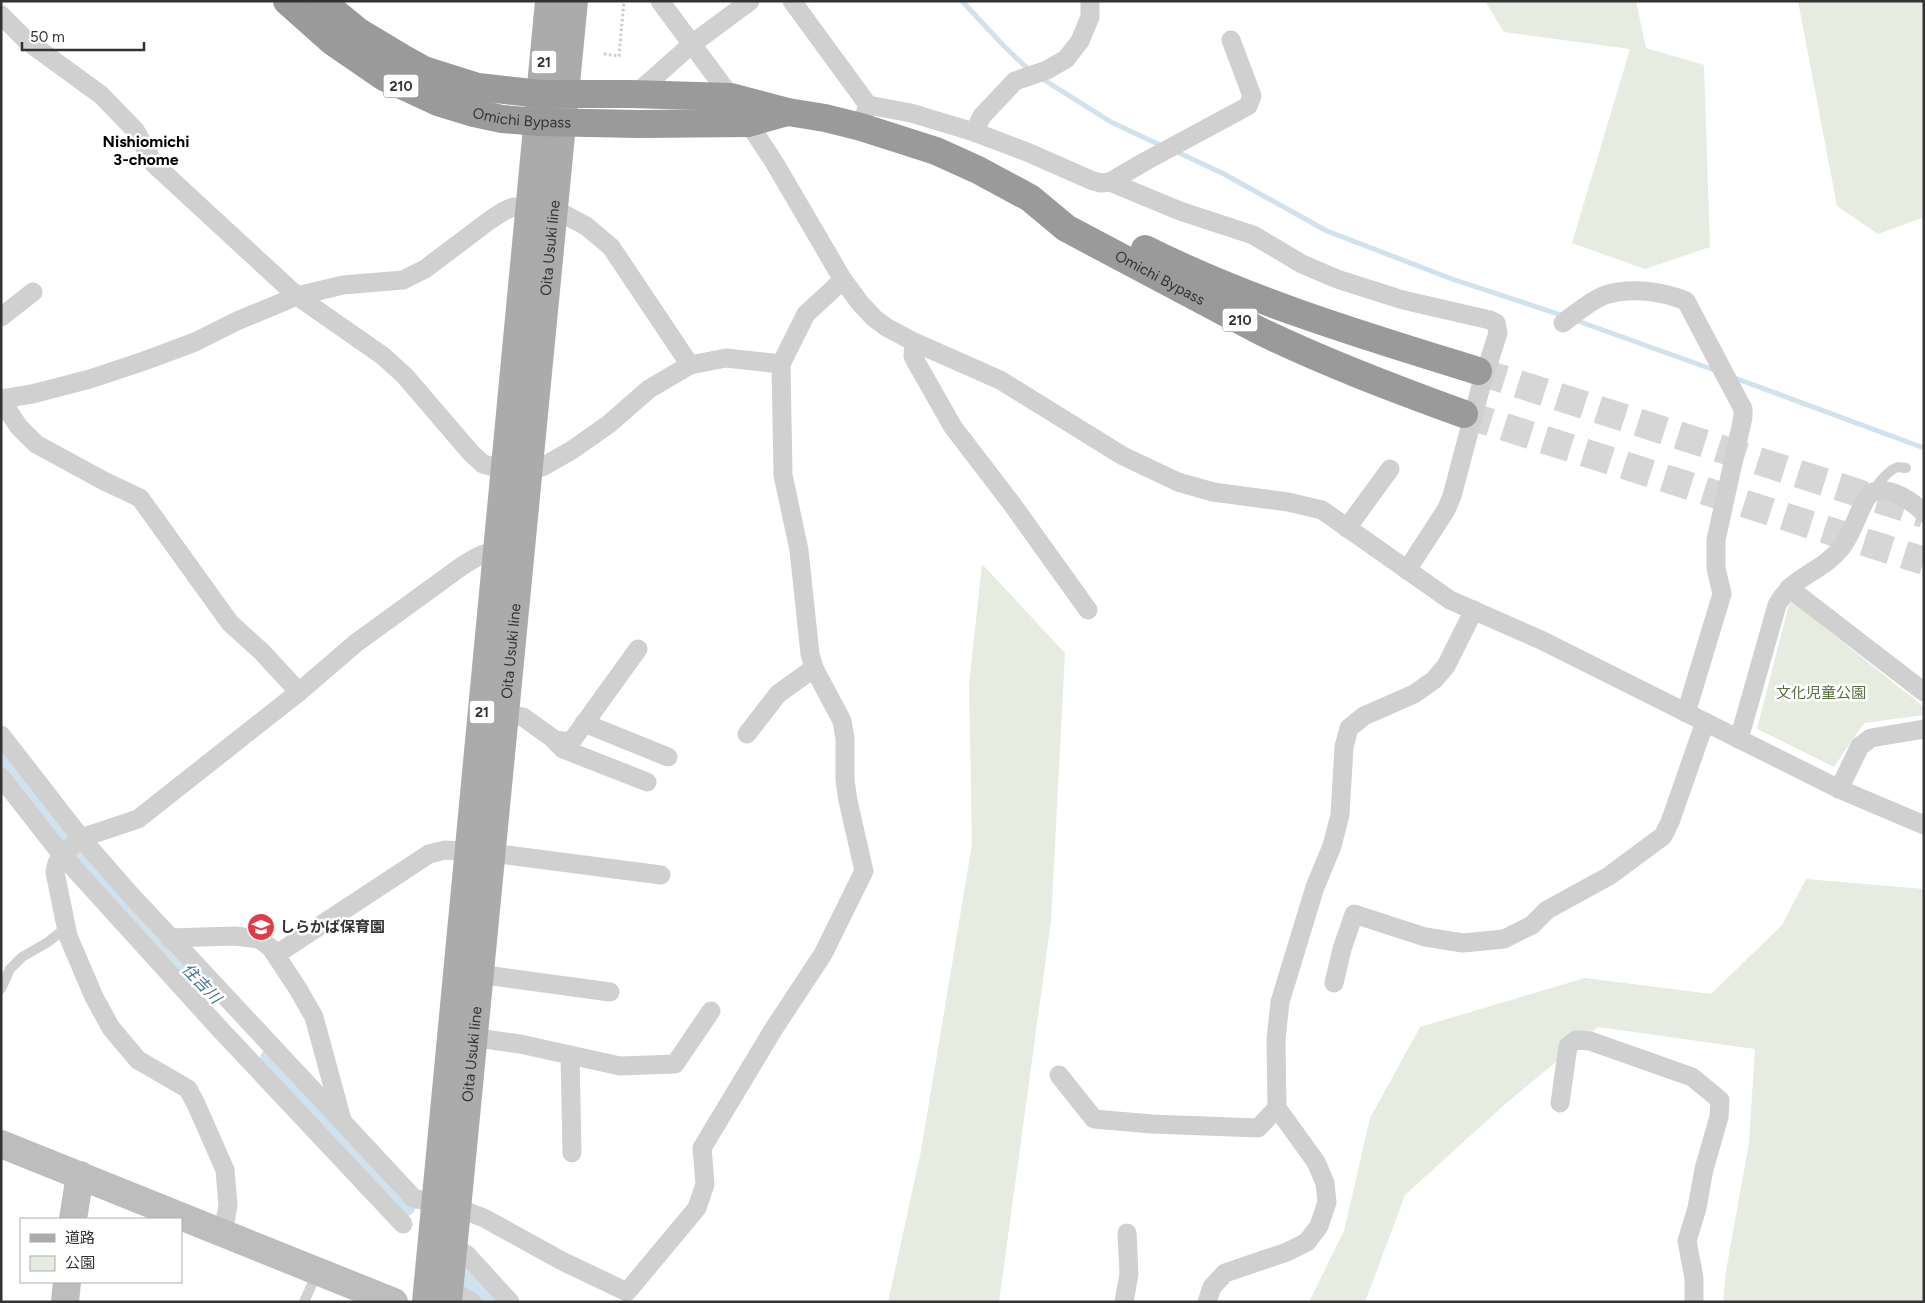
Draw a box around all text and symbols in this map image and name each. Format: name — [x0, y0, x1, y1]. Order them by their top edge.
scale bar — [22, 20, 145, 52]
text: 50 m — [30, 28, 65, 46]
road number: 21 — [532, 51, 556, 74]
road number: 210 — [384, 74, 418, 98]
street label: Omichi Bypass — [471, 104, 571, 132]
district label: Nishiomichi 3-chome — [103, 132, 189, 169]
street label: Oita Usuki line — [537, 199, 564, 297]
street label: Omichi Bypass — [1112, 247, 1208, 309]
road number: 210 — [1222, 308, 1258, 332]
street label: Oita Usuki line — [497, 602, 525, 700]
park label: 文化児童公園 — [1776, 684, 1866, 702]
road number: 21 — [470, 700, 494, 724]
school or university icon: しらかば保育園 — [246, 912, 276, 942]
place label: しらかば保育園 — [280, 918, 385, 936]
water label: 住吉川 — [178, 959, 227, 1009]
street label: Oita Usuki line — [458, 1006, 486, 1103]
legend — [20, 1218, 182, 1283]
text: 道路 — [65, 1229, 95, 1247]
text: 公園 — [65, 1254, 95, 1272]

